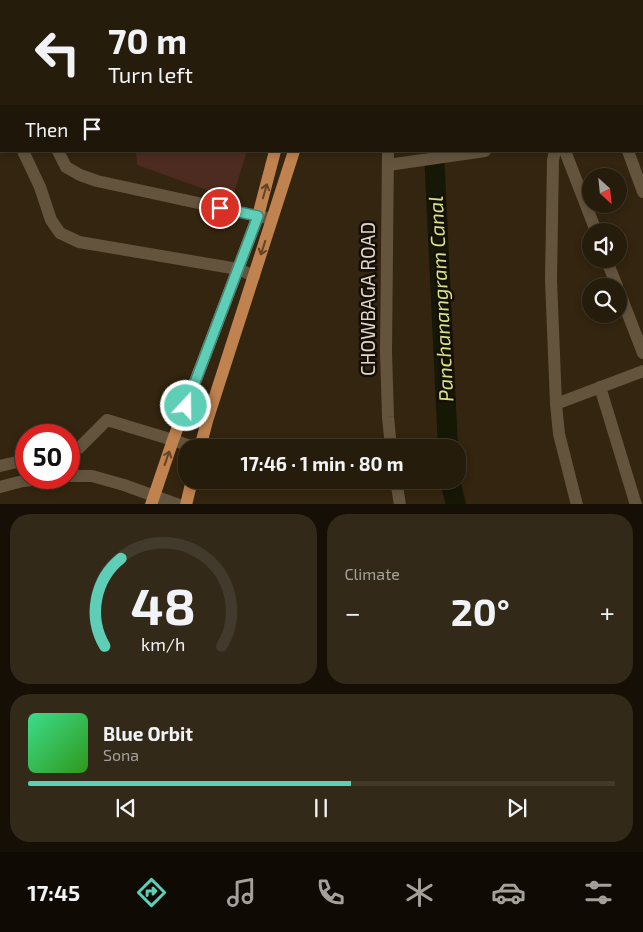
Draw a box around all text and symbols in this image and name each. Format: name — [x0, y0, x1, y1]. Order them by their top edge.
text: 70 m — [108, 19, 187, 61]
icon: left — [25, 20, 90, 85]
text: Turn left — [108, 61, 193, 87]
icon: arrive — [78, 115, 106, 143]
text: Then — [25, 118, 68, 141]
north arrow — [582, 168, 628, 212]
map controls — [582, 168, 627, 323]
one-way arrow — [260, 183, 270, 199]
pin — [199, 187, 241, 229]
icon: arrive — [206, 194, 234, 222]
water label: Panchanangram Canal — [423, 195, 457, 403]
street label: CHOWBAGA ROAD — [356, 222, 379, 376]
button: sound — [582, 223, 627, 268]
one-way arrow — [258, 239, 267, 255]
button: search — [582, 278, 627, 323]
position arrow — [159, 379, 211, 431]
speed limit sign: 50 — [15, 424, 80, 489]
one-way arrow — [163, 451, 172, 467]
text: 17:46 · 1 min · 80 m — [241, 452, 403, 475]
text: Climate — [345, 564, 400, 583]
text: 48 — [130, 573, 196, 635]
text: 20° — [451, 588, 510, 634]
text: − — [345, 595, 361, 629]
text: + — [600, 595, 615, 629]
text: km/h — [141, 633, 185, 655]
text: Blue Orbit — [103, 722, 193, 745]
text: Sona — [103, 745, 139, 764]
icon: previous — [112, 794, 140, 822]
icon: pause — [307, 794, 335, 822]
icon: next — [503, 794, 531, 822]
icon: directions — [134, 875, 169, 910]
icon: music — [224, 875, 259, 910]
icon: phone — [313, 875, 348, 910]
icon: climate — [402, 875, 437, 910]
icon: car — [491, 875, 526, 910]
icon: filters — [581, 875, 616, 910]
text: 17:45 — [27, 879, 80, 905]

